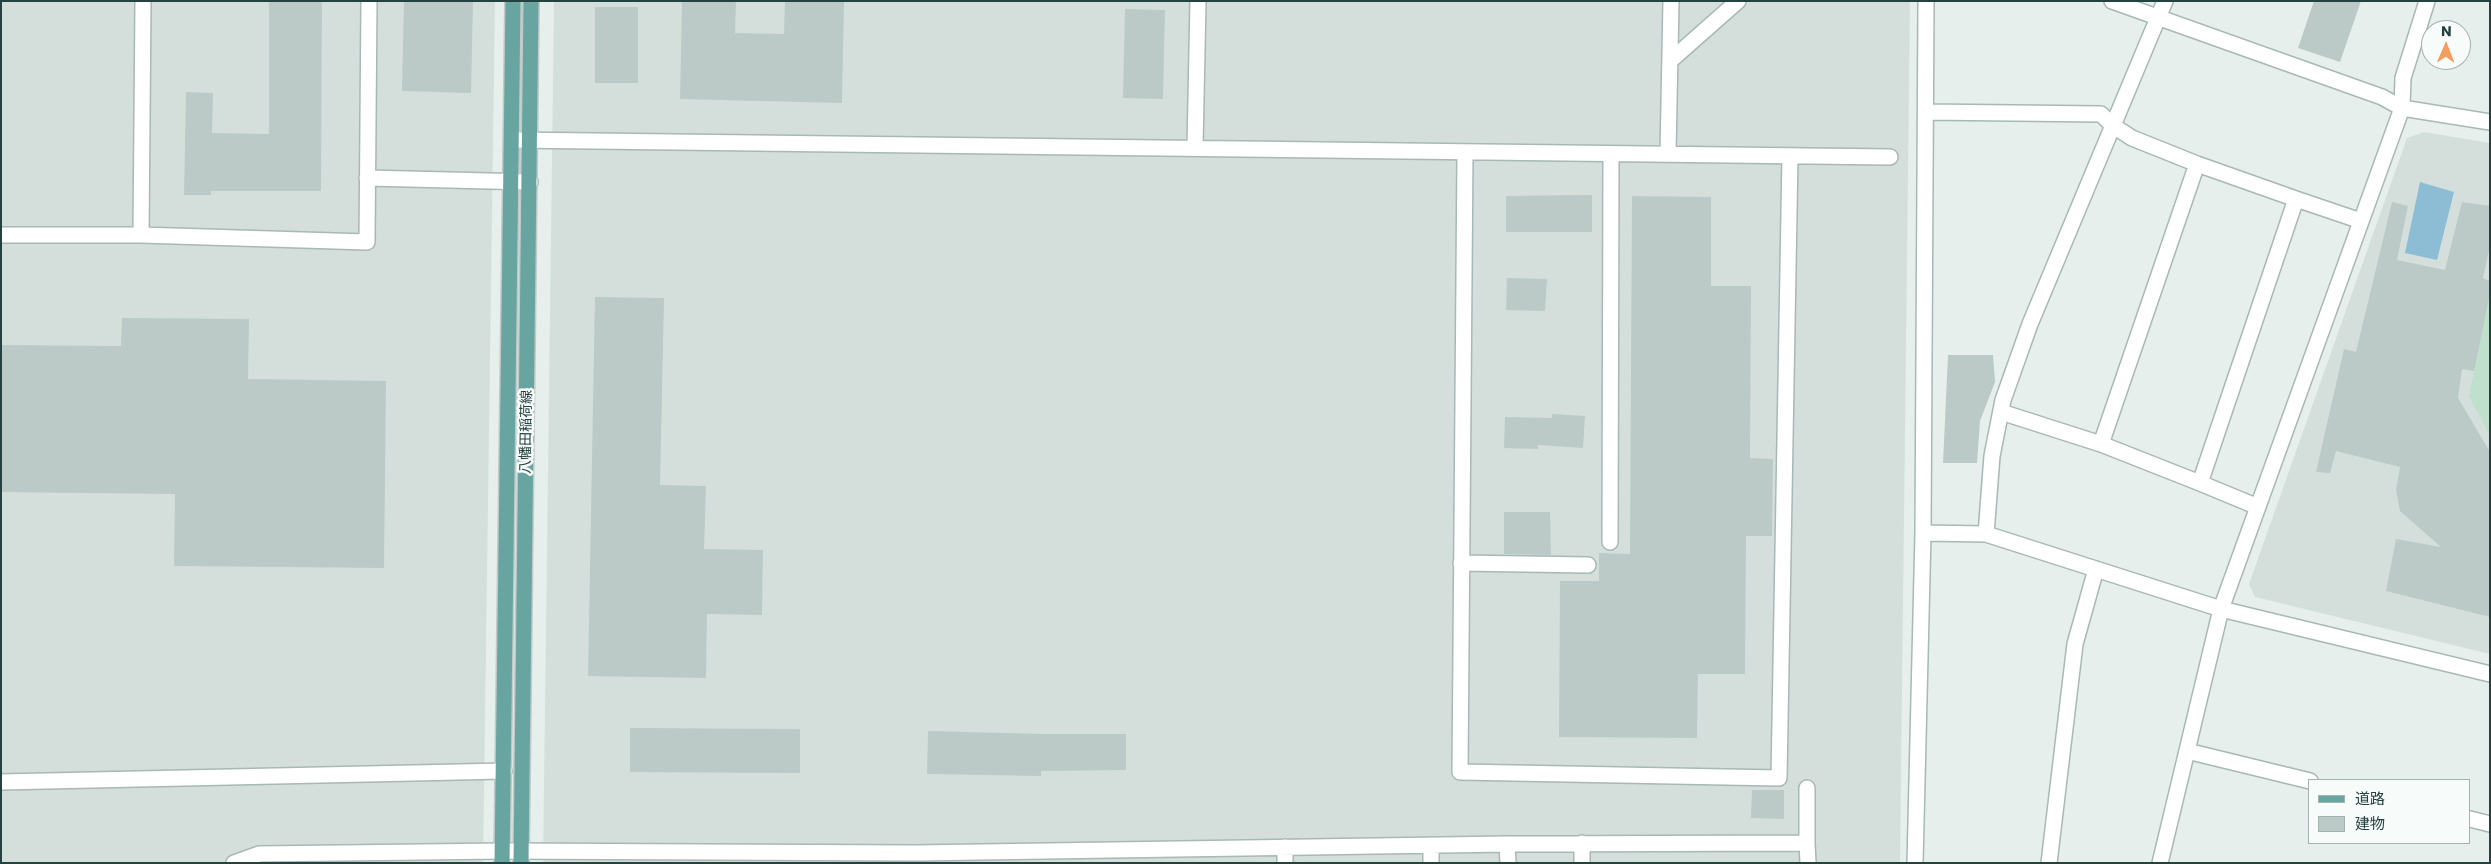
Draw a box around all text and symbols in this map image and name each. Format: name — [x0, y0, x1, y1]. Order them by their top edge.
north arrow — [2421, 20, 2471, 70]
text: N — [2441, 21, 2452, 41]
street label: 八幡田稲荷線 — [518, 390, 536, 474]
legend — [2308, 779, 2471, 844]
text: 道路 — [2355, 788, 2385, 809]
text: 建物 — [2355, 813, 2385, 834]

